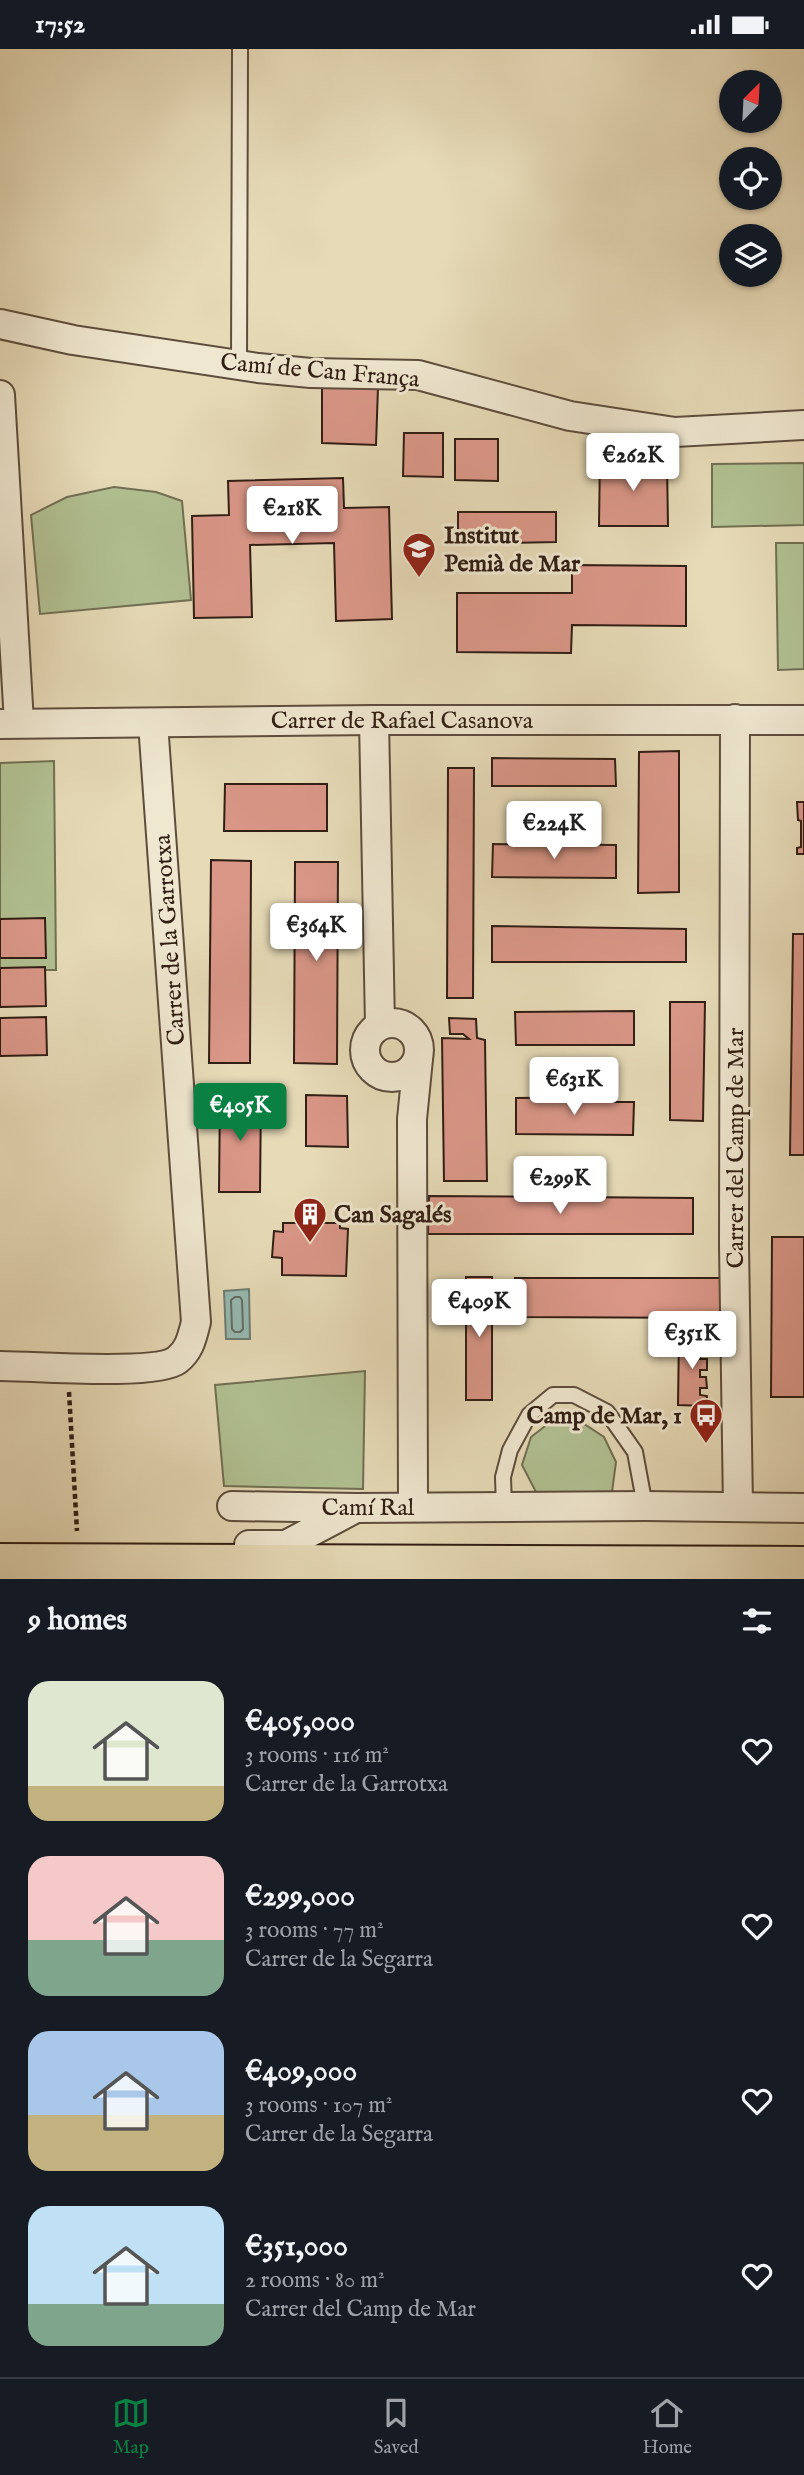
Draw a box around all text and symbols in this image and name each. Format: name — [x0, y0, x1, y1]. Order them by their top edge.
text: 17:52 — [35, 8, 85, 41]
north arrow — [719, 70, 782, 133]
map controls — [719, 70, 782, 287]
button: locate — [719, 147, 782, 210]
button: layers — [719, 224, 782, 287]
street label: Camí de Can França — [219, 347, 421, 396]
pin: €262K — [584, 433, 682, 493]
text: €262K — [602, 441, 664, 470]
pin: €218K — [243, 487, 341, 546]
text: €218K — [263, 494, 321, 523]
place label: Institut Pemià de Mar — [444, 521, 580, 580]
school or university icon: Institut Pemià de Mar — [400, 530, 438, 579]
street label: Carrer de Rafael Casanova — [271, 706, 534, 737]
pin: €224K — [505, 801, 603, 861]
text: €224K — [523, 809, 585, 838]
street label: Carrer de la Garrotxa — [148, 833, 193, 1047]
pin: €364K — [267, 904, 365, 963]
text: €364K — [286, 911, 346, 940]
street label: Carrer del Camp de Mar — [721, 1027, 752, 1268]
pin: €631K — [525, 1058, 623, 1117]
text: €631K — [546, 1065, 602, 1094]
pin: €405K — [191, 1083, 289, 1143]
text: €405K — [209, 1091, 271, 1120]
pin: €299K — [511, 1157, 609, 1216]
text: €299K — [530, 1164, 590, 1193]
building icon: Can Sagalés — [291, 1195, 329, 1244]
place label: Can Sagalés — [334, 1200, 452, 1231]
pin: €409K — [430, 1279, 528, 1339]
text: €409K — [448, 1287, 510, 1316]
pin: €351K — [643, 1311, 741, 1371]
text: €351K — [664, 1319, 720, 1348]
bus stop icon: Camp de Mar, 1 — [687, 1396, 725, 1445]
place label: Camp de Mar, 1 — [527, 1401, 682, 1432]
street label: Camí Ral — [322, 1493, 415, 1524]
text: 9 homes — [28, 1602, 127, 1640]
icon: filters — [738, 1602, 776, 1640]
text: €405,000 — [245, 1703, 355, 1741]
icon: home — [84, 1709, 168, 1793]
icon: heart — [738, 1732, 776, 1770]
text: 3 rooms · 116 m² — [245, 1741, 389, 1770]
text: Carrer de la Garrotxa — [245, 1770, 448, 1799]
text: €299,000 — [245, 1878, 355, 1916]
icon: home — [84, 1884, 168, 1968]
icon: heart — [738, 1907, 776, 1945]
text: 3 rooms · 77 m² — [245, 1916, 384, 1945]
text: Carrer de la Segarra — [245, 1945, 433, 1974]
text: €409,000 — [245, 2053, 357, 2091]
icon: home — [84, 2059, 168, 2143]
icon: heart — [738, 2082, 776, 2120]
text: 3 rooms · 107 m² — [245, 2091, 393, 2120]
text: Carrer de la Segarra — [245, 2120, 433, 2149]
text: €351,000 — [245, 2228, 348, 2266]
icon: home — [84, 2234, 168, 2318]
icon: heart — [738, 2257, 776, 2295]
text: 2 rooms · 80 m² — [245, 2266, 385, 2295]
text: Carrer del Camp de Mar — [245, 2295, 476, 2324]
tab: Map — [112, 2394, 150, 2460]
tab: Saved — [374, 2394, 419, 2460]
tab: Home — [642, 2394, 692, 2460]

